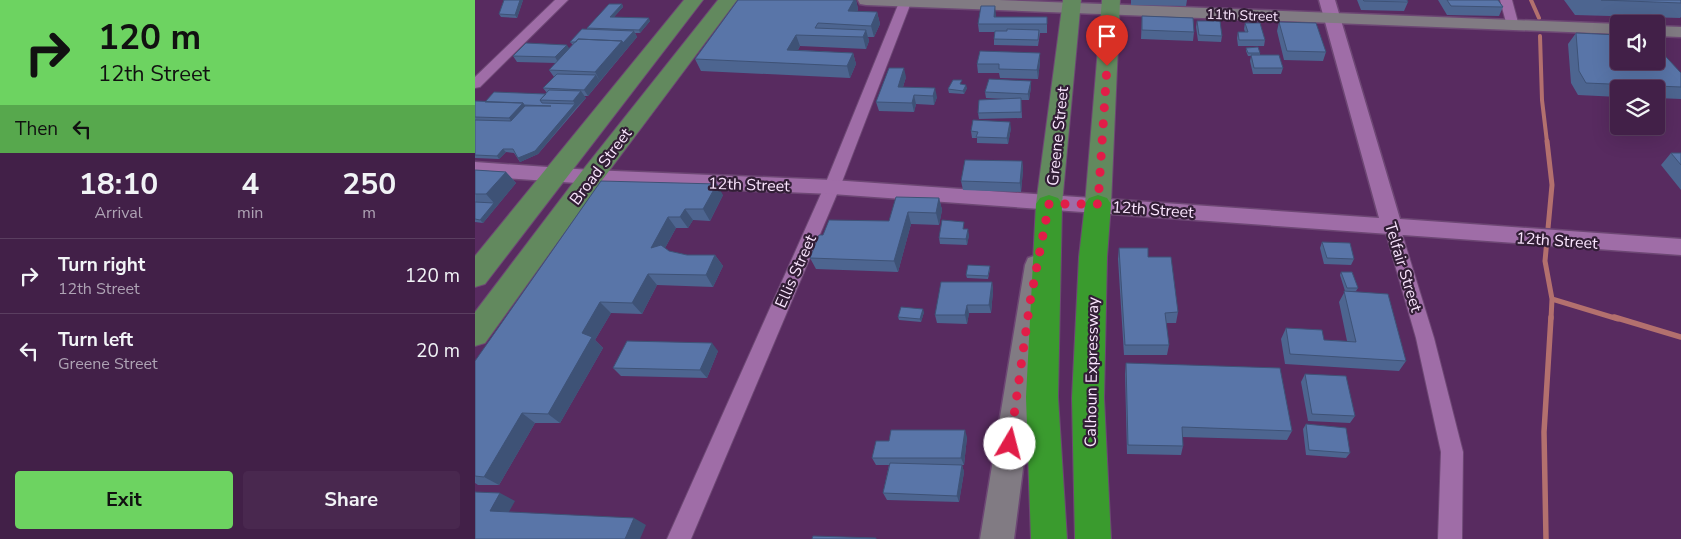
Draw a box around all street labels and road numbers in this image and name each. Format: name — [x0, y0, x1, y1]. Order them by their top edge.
street label: 11th Street — [1206, 5, 1278, 26]
street label: Greene Street — [1042, 85, 1074, 187]
street label: Broad Street — [565, 123, 637, 210]
street label: 12th Street — [708, 173, 791, 197]
street label: 12th Street — [1111, 196, 1195, 224]
street label: Telfair Street — [1379, 220, 1427, 315]
street label: 12th Street — [1515, 227, 1599, 255]
street label: Ellis Street — [770, 231, 822, 312]
street label: Calhoun Expressway — [1080, 296, 1104, 447]

